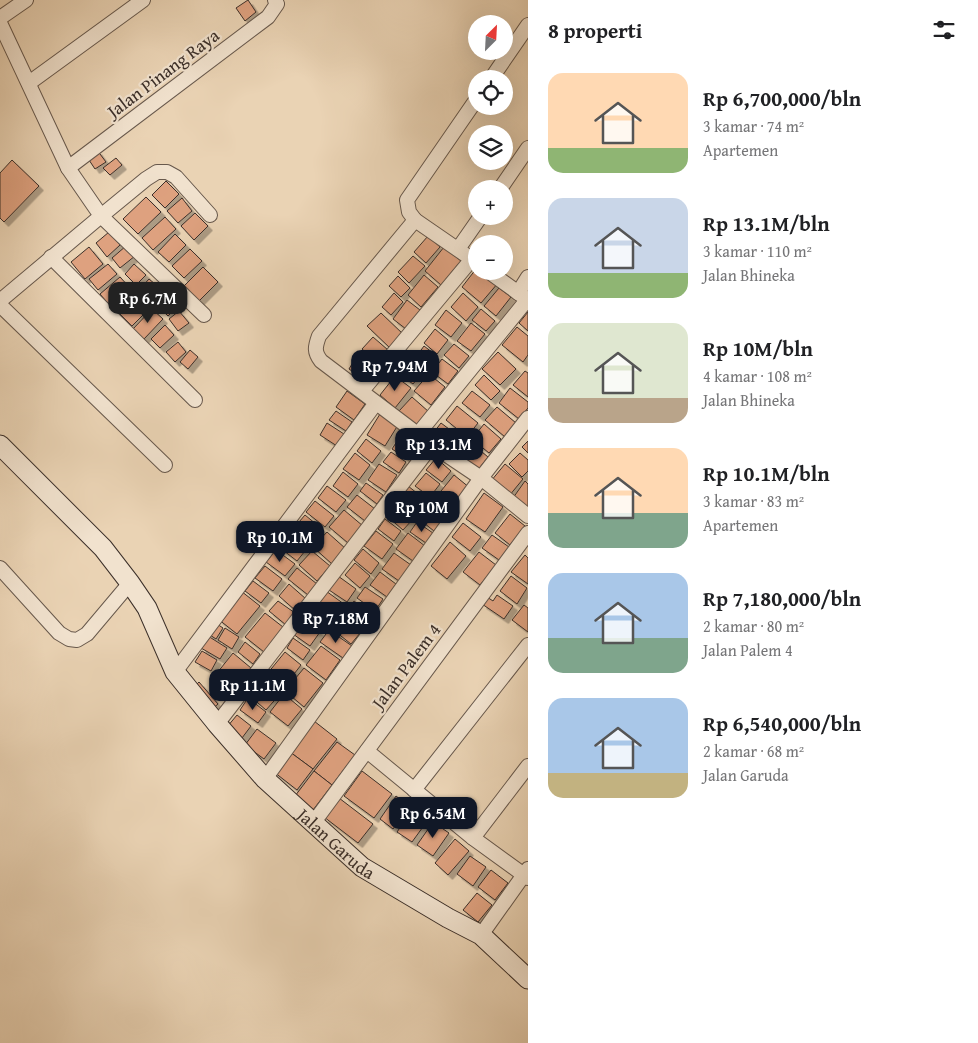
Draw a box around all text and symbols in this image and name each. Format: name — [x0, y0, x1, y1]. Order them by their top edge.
north arrow — [468, 15, 512, 60]
map controls — [468, 15, 513, 280]
text: 8 properti — [548, 15, 642, 46]
icon: filters — [930, 16, 958, 44]
street label: Jalan Pinang Raya — [100, 22, 225, 125]
button: locate — [468, 70, 513, 115]
text: Rp 6,700,000/bln — [703, 83, 861, 114]
icon: home — [588, 93, 648, 153]
text: 3 kamar · 74 m² — [703, 114, 804, 138]
button: layers — [468, 125, 513, 170]
text: Apartemen — [703, 138, 778, 162]
button: + — [468, 180, 513, 225]
text: Rp 13.1M/bln — [703, 208, 830, 239]
icon: home — [588, 218, 648, 278]
button: − — [468, 235, 513, 280]
text: 3 kamar · 110 m² — [703, 239, 812, 263]
text: Jalan Bhineka — [703, 263, 795, 287]
pin: Rp 6.7M — [102, 282, 194, 324]
text: Rp 6.7M — [119, 286, 177, 310]
text: Rp 10M/bln — [703, 333, 813, 364]
icon: home — [588, 343, 648, 403]
pin: Rp 7.94M — [343, 350, 447, 392]
text: Rp 7.94M — [362, 354, 428, 378]
text: 4 kamar · 108 m² — [703, 364, 812, 388]
text: Jalan Bhineka — [703, 388, 795, 412]
pin: Rp 13.1M — [387, 428, 491, 470]
text: Rp 13.1M — [406, 432, 472, 456]
text: Rp 10.1M/bln — [703, 458, 830, 489]
icon: home — [588, 468, 648, 528]
text: 3 kamar · 83 m² — [703, 489, 804, 513]
pin: Rp 10M — [381, 490, 463, 533]
text: Rp 10M — [396, 495, 448, 519]
text: Apartemen — [703, 513, 778, 537]
pin: Rp 10.1M — [228, 520, 332, 563]
text: Rp 10.1M — [247, 525, 313, 549]
text: Rp 7,180,000/bln — [703, 583, 861, 614]
icon: home — [588, 593, 648, 653]
pin: Rp 7.18M — [284, 602, 388, 644]
text: Rp 7.18M — [303, 606, 369, 630]
text: 2 kamar · 80 m² — [703, 614, 804, 638]
street label: Jalan Palem 4 — [364, 618, 447, 716]
text: Jalan Palem 4 — [703, 638, 793, 662]
pin: Rp 11.1M — [201, 668, 305, 711]
text: Rp 11.1M — [220, 673, 286, 697]
text: Rp 6,540,000/bln — [703, 708, 861, 739]
icon: home — [588, 718, 648, 778]
text: 2 kamar · 68 m² — [703, 739, 804, 763]
text: Jalan Garuda — [703, 763, 789, 787]
pin: Rp 6.54M — [381, 796, 485, 839]
street label: Jalan Garuda — [290, 800, 381, 886]
text: Rp 6.54M — [400, 801, 466, 825]

